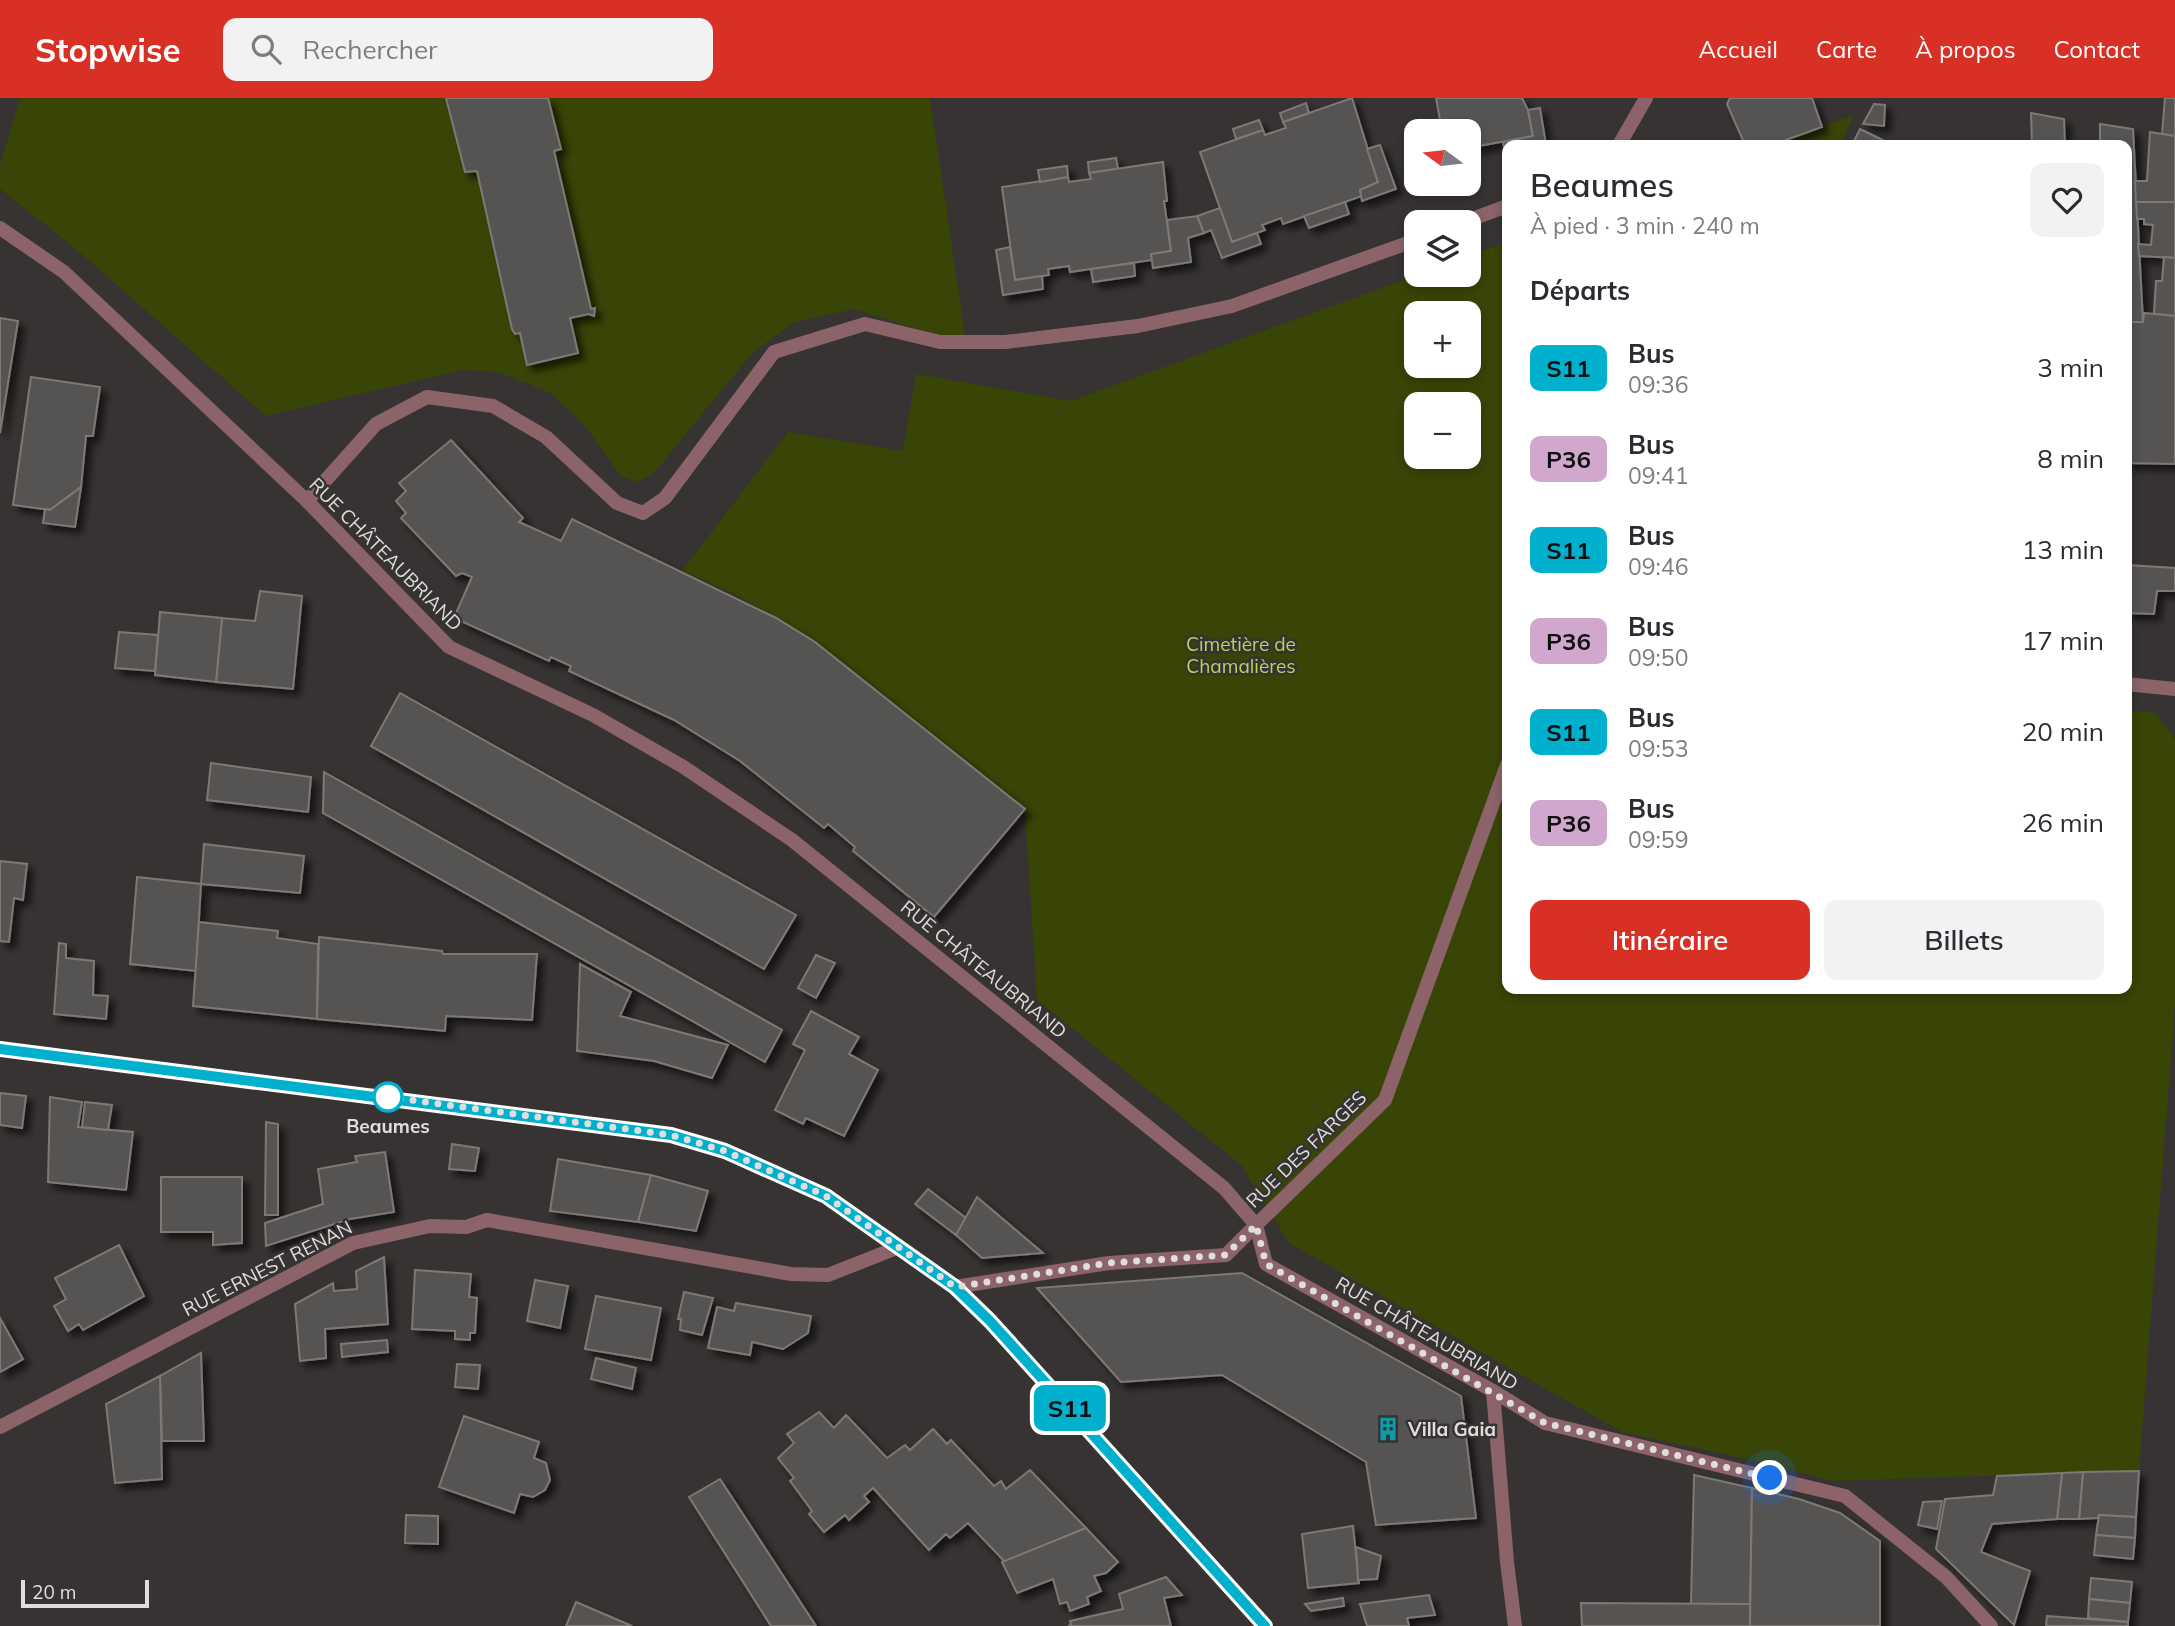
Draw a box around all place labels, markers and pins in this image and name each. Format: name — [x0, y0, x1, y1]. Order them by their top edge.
marker: Beaumes — [373, 1082, 403, 1112]
place label: Beaumes — [346, 1114, 430, 1138]
building icon: Villa Gaia — [1374, 1415, 1402, 1443]
place label: Villa Gaia — [1407, 1417, 1496, 1441]

